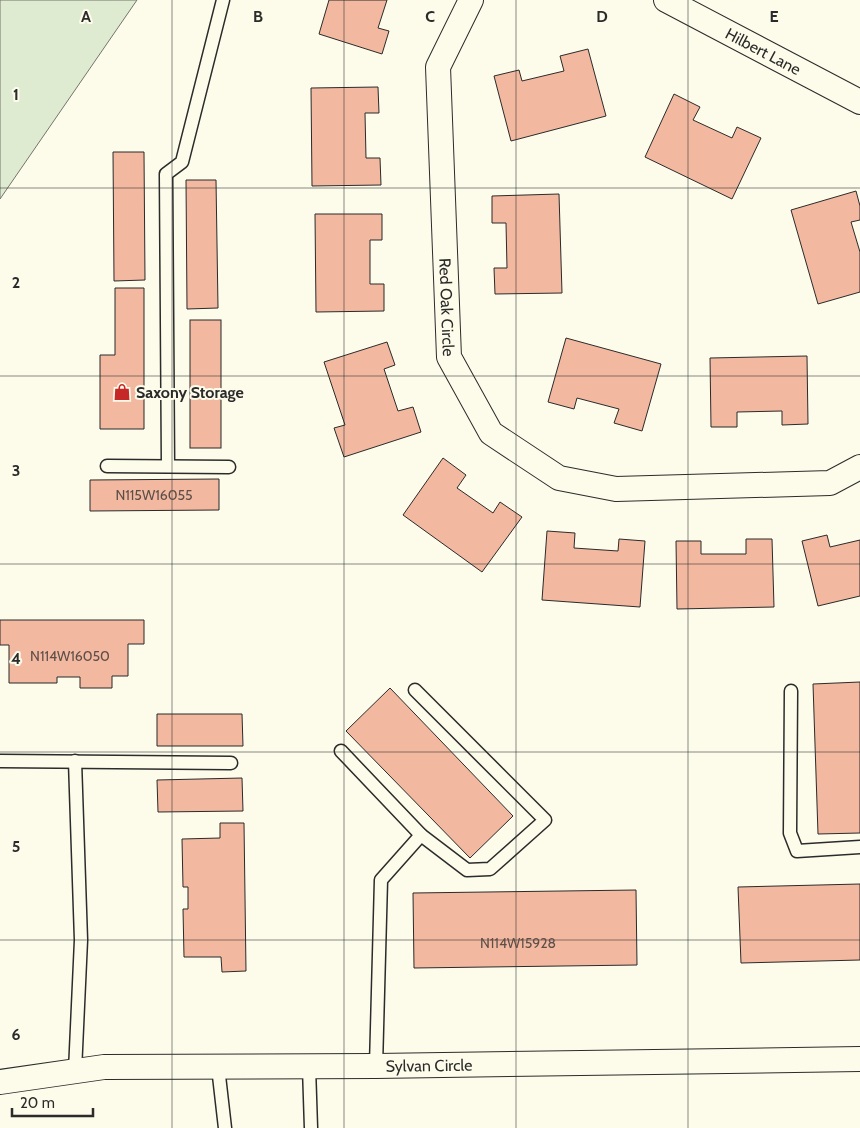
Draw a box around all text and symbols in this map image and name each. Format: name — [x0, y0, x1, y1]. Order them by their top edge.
text: A — [81, 7, 91, 26]
text: B — [253, 7, 263, 26]
text: C — [425, 7, 435, 26]
text: D — [596, 7, 608, 26]
text: E — [769, 7, 779, 26]
street label: Hilbert Lane — [722, 24, 804, 79]
text: 1 — [13, 85, 19, 104]
street label: Red Oak Circle — [435, 258, 458, 357]
text: 2 — [12, 273, 20, 292]
shop icon: Saxony Storage — [112, 382, 132, 402]
place label: Saxony Storage — [136, 383, 244, 402]
text: 3 — [12, 461, 20, 480]
house number: N115W16055 — [115, 486, 193, 504]
house number: N114W16050 — [30, 647, 110, 665]
text: 4 — [11, 649, 21, 668]
text: 5 — [12, 837, 20, 856]
house number: N114W15928 — [480, 934, 556, 952]
text: 6 — [12, 1025, 21, 1044]
street label: Sylvan Circle — [385, 1056, 472, 1076]
scale bar — [12, 1086, 94, 1118]
text: 20 m — [20, 1094, 55, 1112]

